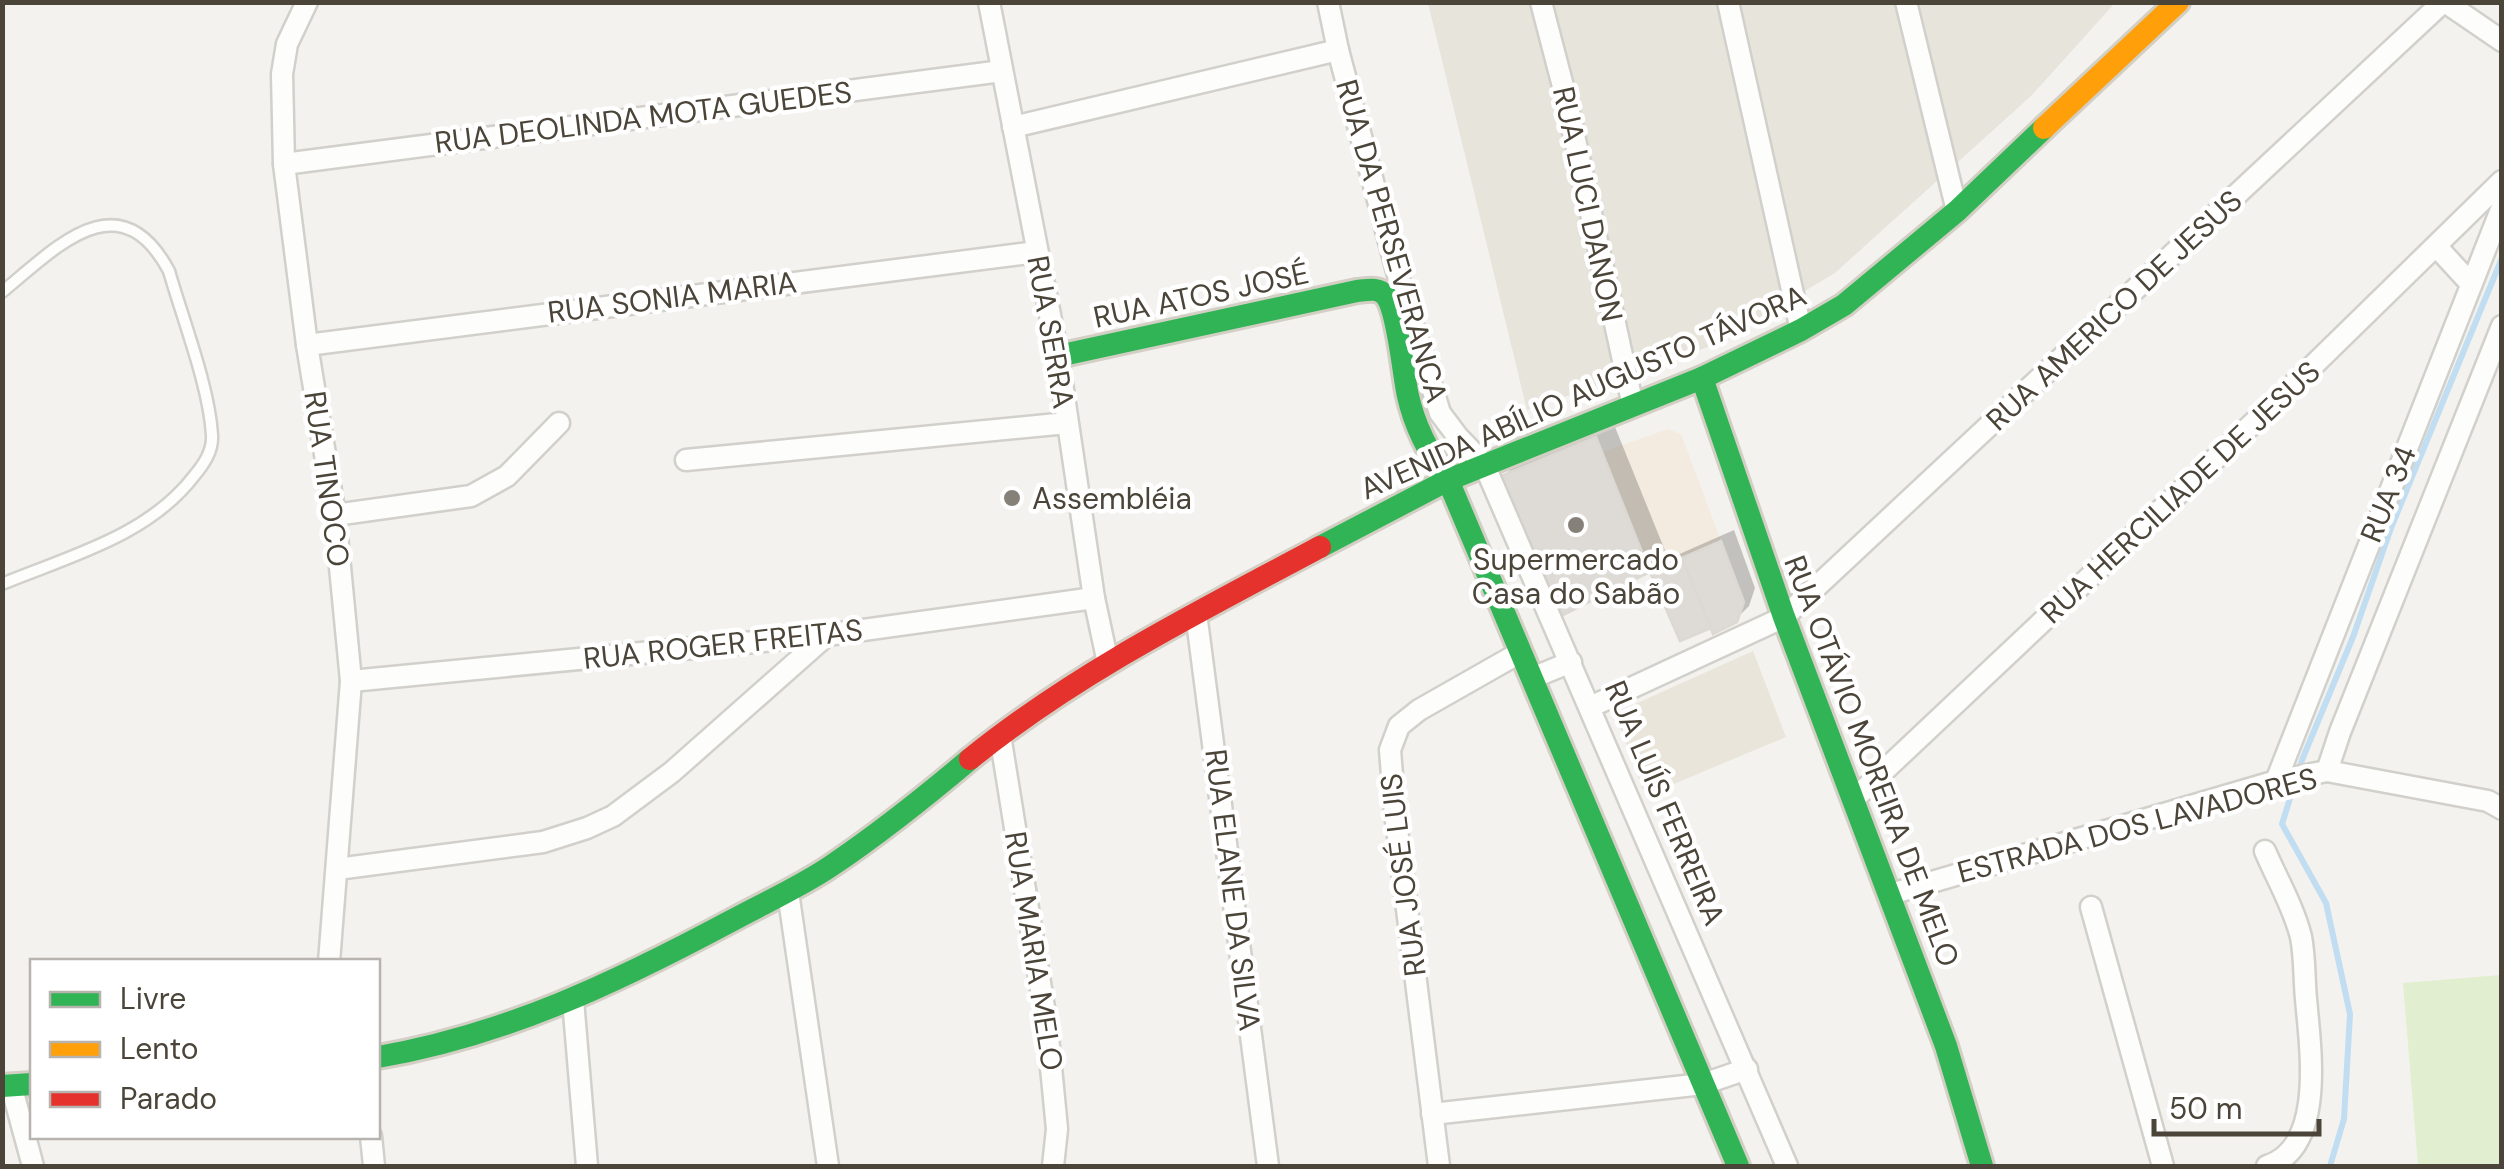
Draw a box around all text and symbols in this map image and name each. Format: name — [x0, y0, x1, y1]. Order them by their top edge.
street label: RUA DEOLINDA MOTA GUEDES — [432, 72, 854, 162]
street label: RUA DA PERSEVERANCA — [1327, 75, 1457, 407]
street label: RUA LUCI DANON — [1544, 83, 1632, 325]
street label: RUA AMERICO DE JESUS — [1978, 181, 2250, 439]
street label: RUA SERRA — [1018, 253, 1084, 411]
street label: RUA ATOS JOSÉ — [1090, 253, 1312, 337]
street label: RUA SONIA MARIA — [545, 262, 799, 332]
street label: AVENIDA ABÍLIO AUGUSTO TÁVORA — [1354, 276, 1812, 508]
street label: RUA HERCILIADE DE JESUS — [2032, 352, 2328, 632]
street label: RUA TINOCO — [295, 389, 359, 569]
street label: RUA 34 — [2351, 440, 2425, 548]
place label: Assembléia — [1032, 479, 1192, 518]
marker: Assembléia — [1001, 487, 1023, 509]
marker: Supermercado Casa do Sabão — [1565, 514, 1587, 536]
place label: Supermercado Casa do Sabão — [1472, 540, 1680, 613]
street label: RUA OTÁVIO MOREIRA DE MELO — [1775, 550, 1969, 972]
street label: RUA ROGER FREITAS — [581, 610, 865, 678]
street label: RUA LUÍS FERREIRA — [1596, 675, 1734, 931]
street label: RUA ELANE DA SILVA — [1196, 747, 1270, 1033]
street label: ESTRADA DOS LAVADORES — [1953, 758, 2321, 892]
street label: RUA JOSÉ LUIS — [1371, 771, 1435, 979]
street label: RUA MARIA MELO — [996, 829, 1072, 1073]
legend — [30, 959, 380, 1139]
text: Livre — [120, 979, 186, 1018]
text: Lento — [120, 1029, 199, 1068]
scale bar — [2154, 1074, 2319, 1136]
text: Parado — [120, 1079, 217, 1118]
text: 50 m — [2169, 1089, 2243, 1128]

